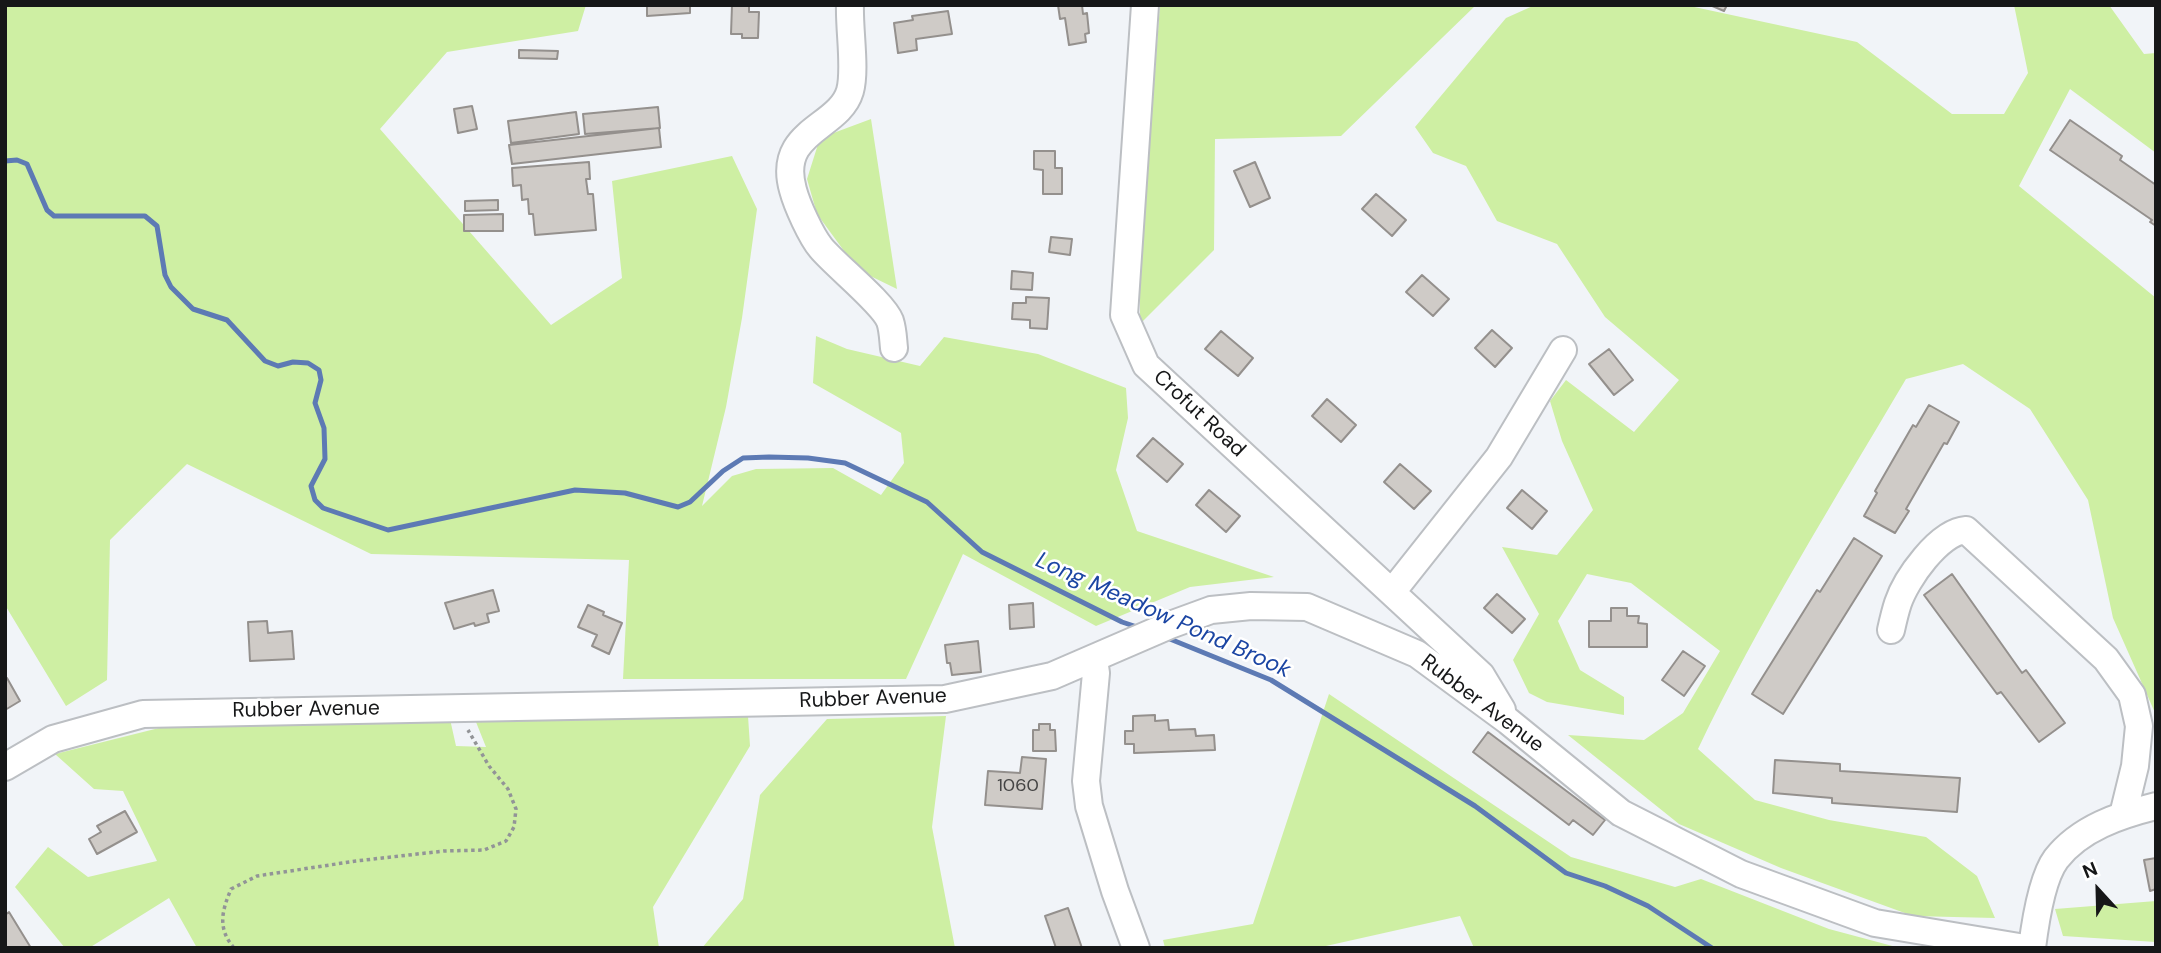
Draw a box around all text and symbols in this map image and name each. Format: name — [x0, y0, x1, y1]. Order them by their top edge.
street label: Crofut Road — [1148, 365, 1250, 463]
water label: Long Meadow Pond Brook — [1031, 547, 1295, 685]
street label: Rubber Avenue — [1416, 650, 1548, 758]
street label: Rubber Avenue — [799, 684, 947, 714]
street label: Rubber Avenue — [232, 696, 380, 724]
house number: 1060 — [997, 775, 1039, 797]
north arrow — [2063, 855, 2133, 925]
text: N — [2079, 856, 2101, 884]

